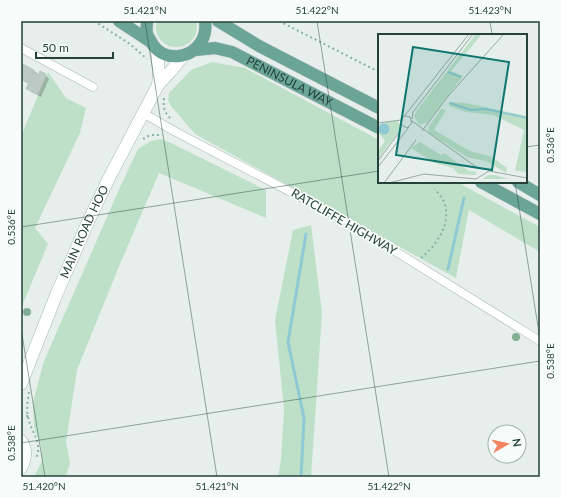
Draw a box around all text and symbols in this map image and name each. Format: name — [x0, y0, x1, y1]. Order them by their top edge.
text: 51.421°N — [123, 4, 167, 16]
text: 51.422°N — [295, 4, 339, 16]
text: 51.423°N — [468, 4, 512, 16]
scale bar — [36, 34, 113, 60]
inset map — [378, 34, 527, 183]
text: 50 m — [42, 40, 69, 55]
street label: PENINSULA WAY — [244, 53, 335, 110]
text: 0.536°E — [544, 127, 556, 163]
street label: MAIN ROAD HOO — [56, 182, 112, 280]
street label: RATCLIFFE HIGHWAY — [289, 185, 400, 258]
text: 0.536°E — [5, 209, 17, 245]
text: 0.538°E — [544, 343, 556, 379]
north arrow — [487, 424, 527, 464]
text: 0.538°E — [5, 425, 17, 461]
text: N — [510, 437, 524, 448]
text: 51.420°N — [22, 480, 66, 492]
text: 51.421°N — [195, 480, 239, 492]
text: 51.422°N — [367, 480, 411, 492]

